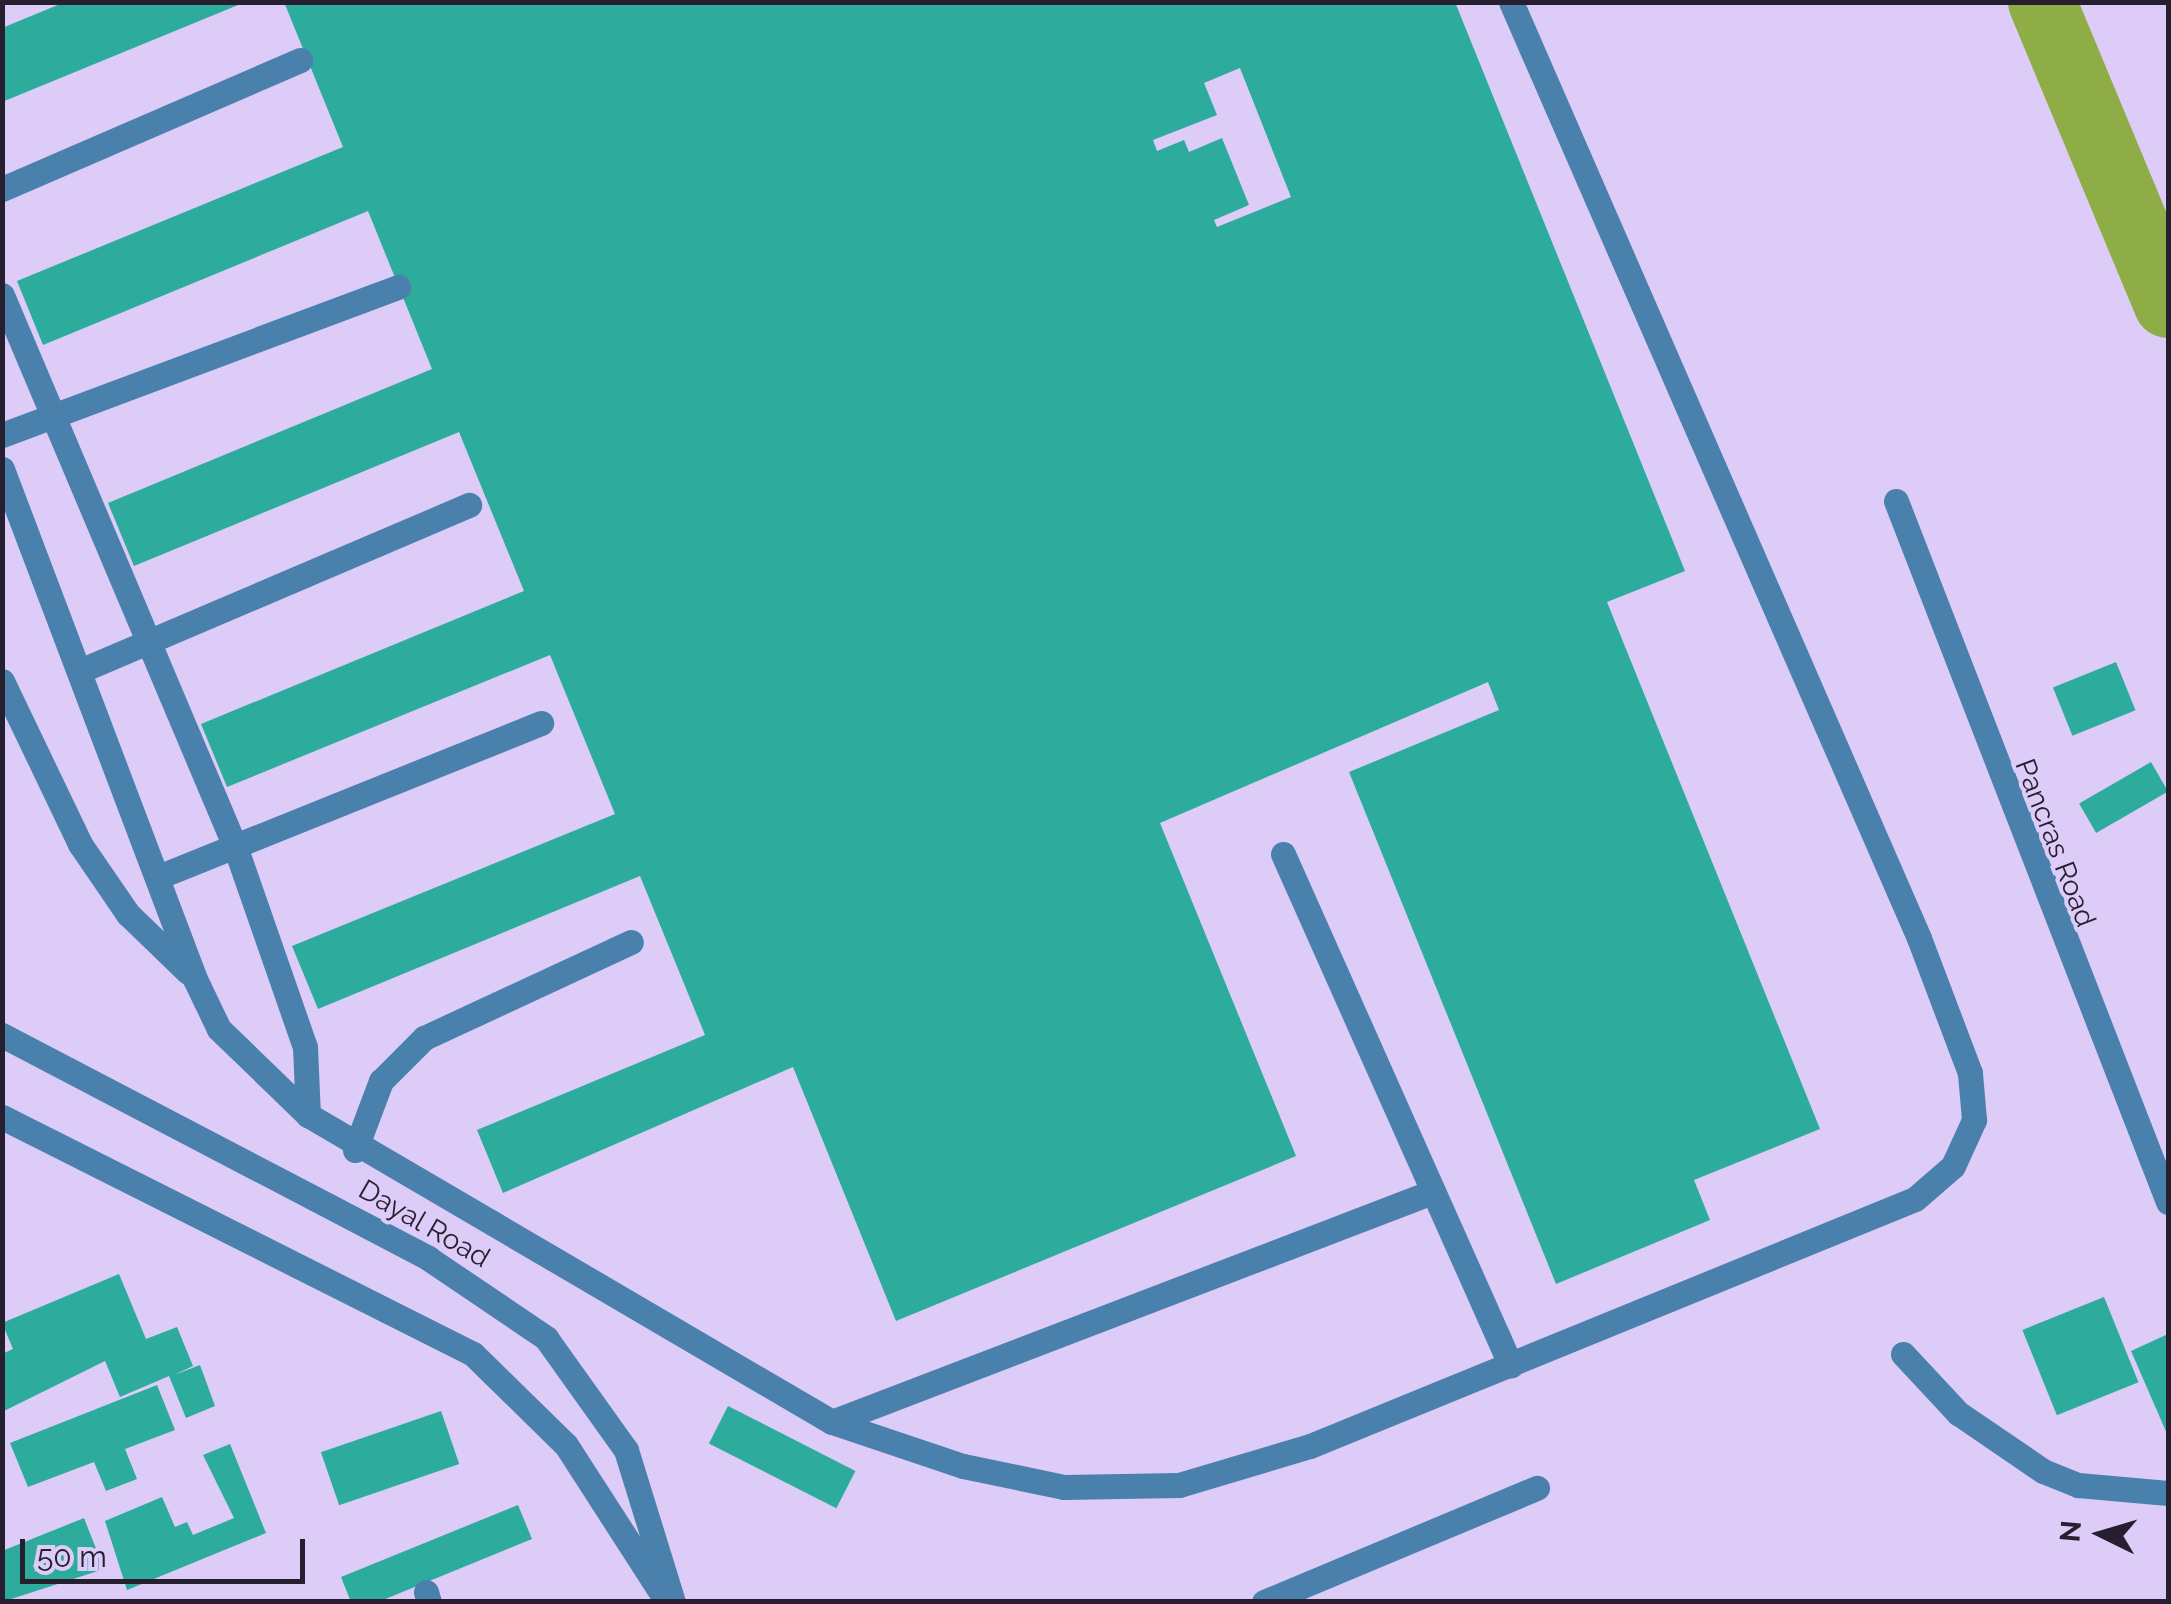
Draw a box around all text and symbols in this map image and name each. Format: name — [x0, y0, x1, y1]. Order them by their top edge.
street label: Pancras Road — [2008, 754, 2102, 932]
street label: Dayal Road — [352, 1173, 496, 1275]
north arrow — [2051, 1484, 2151, 1584]
scale bar — [25, 1519, 310, 1581]
text: N — [2053, 1519, 2088, 1543]
text: 50 m — [37, 1539, 107, 1574]

